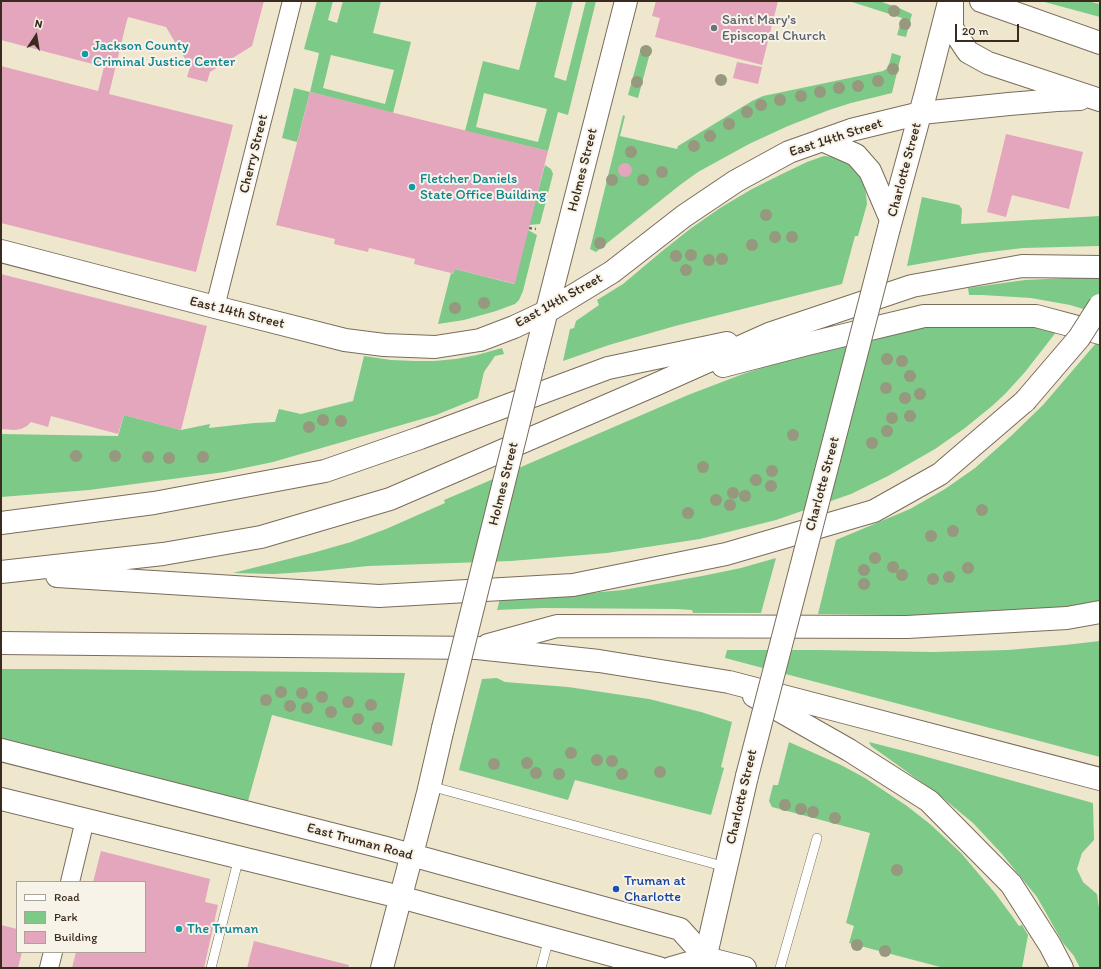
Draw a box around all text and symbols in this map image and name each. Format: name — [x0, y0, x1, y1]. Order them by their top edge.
place label: Saint Mary's Episcopal Church — [722, 12, 826, 44]
north arrow — [16, 16, 56, 56]
scale bar — [957, 16, 1021, 42]
text: N — [34, 17, 44, 31]
marker: Saint Mary's Episcopal Church — [709, 23, 719, 33]
text: 20 m — [962, 24, 989, 38]
place label: Jackson County Criminal Justice Center — [93, 38, 235, 70]
marker: Jackson County Criminal Justice Center — [80, 49, 90, 59]
street label: Cherry Street — [236, 113, 272, 195]
street label: East 14th Street — [787, 115, 885, 161]
street label: Charlotte Street — [884, 121, 926, 219]
street label: Holmes Street — [565, 127, 601, 213]
place label: Fletcher Daniels State Office Building — [420, 171, 546, 204]
marker: Fletcher Daniels State Office Building — [407, 182, 417, 192]
street label: East 14th Street — [512, 270, 606, 332]
street label: East 14th Street — [188, 293, 286, 333]
street label: Charlotte Street — [802, 435, 844, 533]
street label: Holmes Street — [486, 441, 522, 527]
street label: Charlotte Street — [723, 748, 761, 846]
street label: East Truman Road — [305, 820, 415, 864]
place label: Truman at Charlotte — [624, 873, 686, 906]
legend — [16, 881, 146, 953]
marker: Truman at Charlotte — [611, 884, 621, 894]
text: Road — [54, 890, 80, 904]
text: Park — [54, 910, 78, 924]
place label: The Truman — [187, 921, 258, 937]
marker: The Truman — [174, 924, 184, 934]
text: Building — [54, 930, 97, 944]

